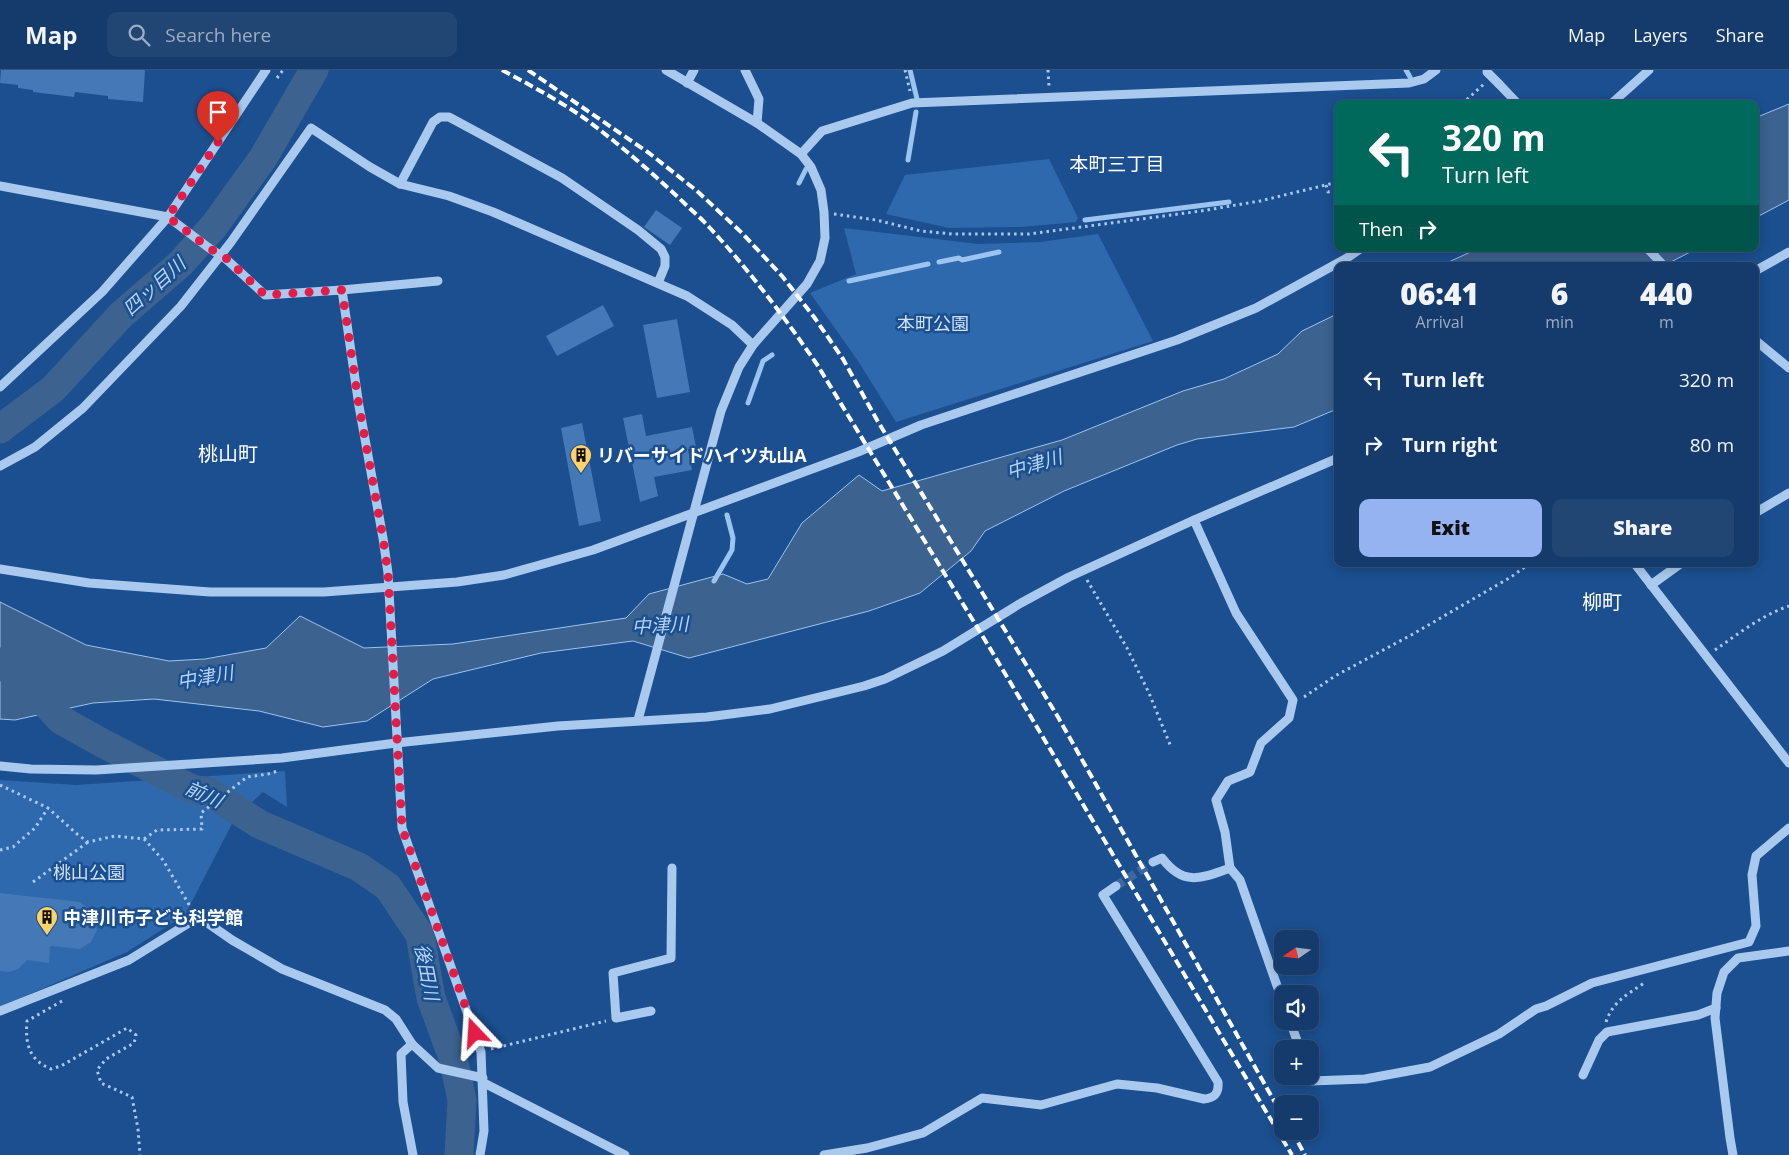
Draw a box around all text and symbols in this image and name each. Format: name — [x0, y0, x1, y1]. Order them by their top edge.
search box — [107, 12, 457, 57]
text: Map — [25, 18, 77, 51]
icon: search — [125, 21, 153, 49]
text: Search here — [165, 22, 271, 48]
text: Map — [1568, 23, 1605, 47]
text: Layers — [1633, 23, 1688, 47]
text: Share — [1716, 23, 1764, 47]
pin — [197, 91, 239, 142]
icon: arrive — [204, 98, 232, 126]
text: 320 m — [1442, 114, 1546, 161]
icon: left — [1359, 120, 1424, 185]
district label: 本町三丁目 — [1069, 151, 1165, 177]
text: Turn left — [1442, 159, 1529, 189]
icon: right — [1413, 215, 1441, 243]
text: Then — [1359, 216, 1403, 242]
water label: 四ッ目川 — [117, 250, 192, 321]
text: 06:41 — [1400, 273, 1479, 314]
text: 6 — [1551, 273, 1568, 314]
text: 440 — [1640, 273, 1693, 314]
park label: 本町公園 — [897, 311, 969, 335]
text: Arrival — [1416, 311, 1464, 333]
text: min — [1545, 311, 1574, 333]
text: m — [1659, 311, 1674, 333]
icon: left — [1359, 366, 1387, 394]
text: Turn left — [1402, 367, 1484, 393]
text: 320 m — [1679, 367, 1734, 393]
icon: right — [1359, 431, 1387, 459]
text: Turn right — [1402, 432, 1497, 458]
text: 80 m — [1690, 432, 1734, 458]
district label: 桃山町 — [198, 440, 258, 467]
building icon: リバーサイドハイツ丸山A — [569, 443, 593, 474]
place label: リバーサイドハイツ丸山A — [597, 443, 807, 467]
water label: 中津川 — [1003, 443, 1067, 485]
button: Exit — [1359, 499, 1542, 557]
button: Share — [1552, 499, 1734, 557]
district label: 柳町 — [1582, 588, 1622, 615]
water label: 中津川 — [631, 610, 691, 639]
water label: 中津川 — [175, 659, 237, 695]
water label: 前川 — [181, 774, 228, 814]
park label: 桃山公園 — [53, 860, 125, 884]
building icon: 中津川市子ども科学館 — [35, 905, 59, 936]
place label: 中津川市子ども科学館 — [63, 905, 243, 929]
north arrow — [1274, 930, 1319, 975]
map controls — [1274, 930, 1319, 1140]
water label: 後田川 — [409, 942, 446, 1004]
button: sound — [1274, 985, 1319, 1030]
position arrow — [448, 1006, 500, 1058]
button: + — [1274, 1040, 1319, 1085]
button: − — [1274, 1095, 1319, 1140]

